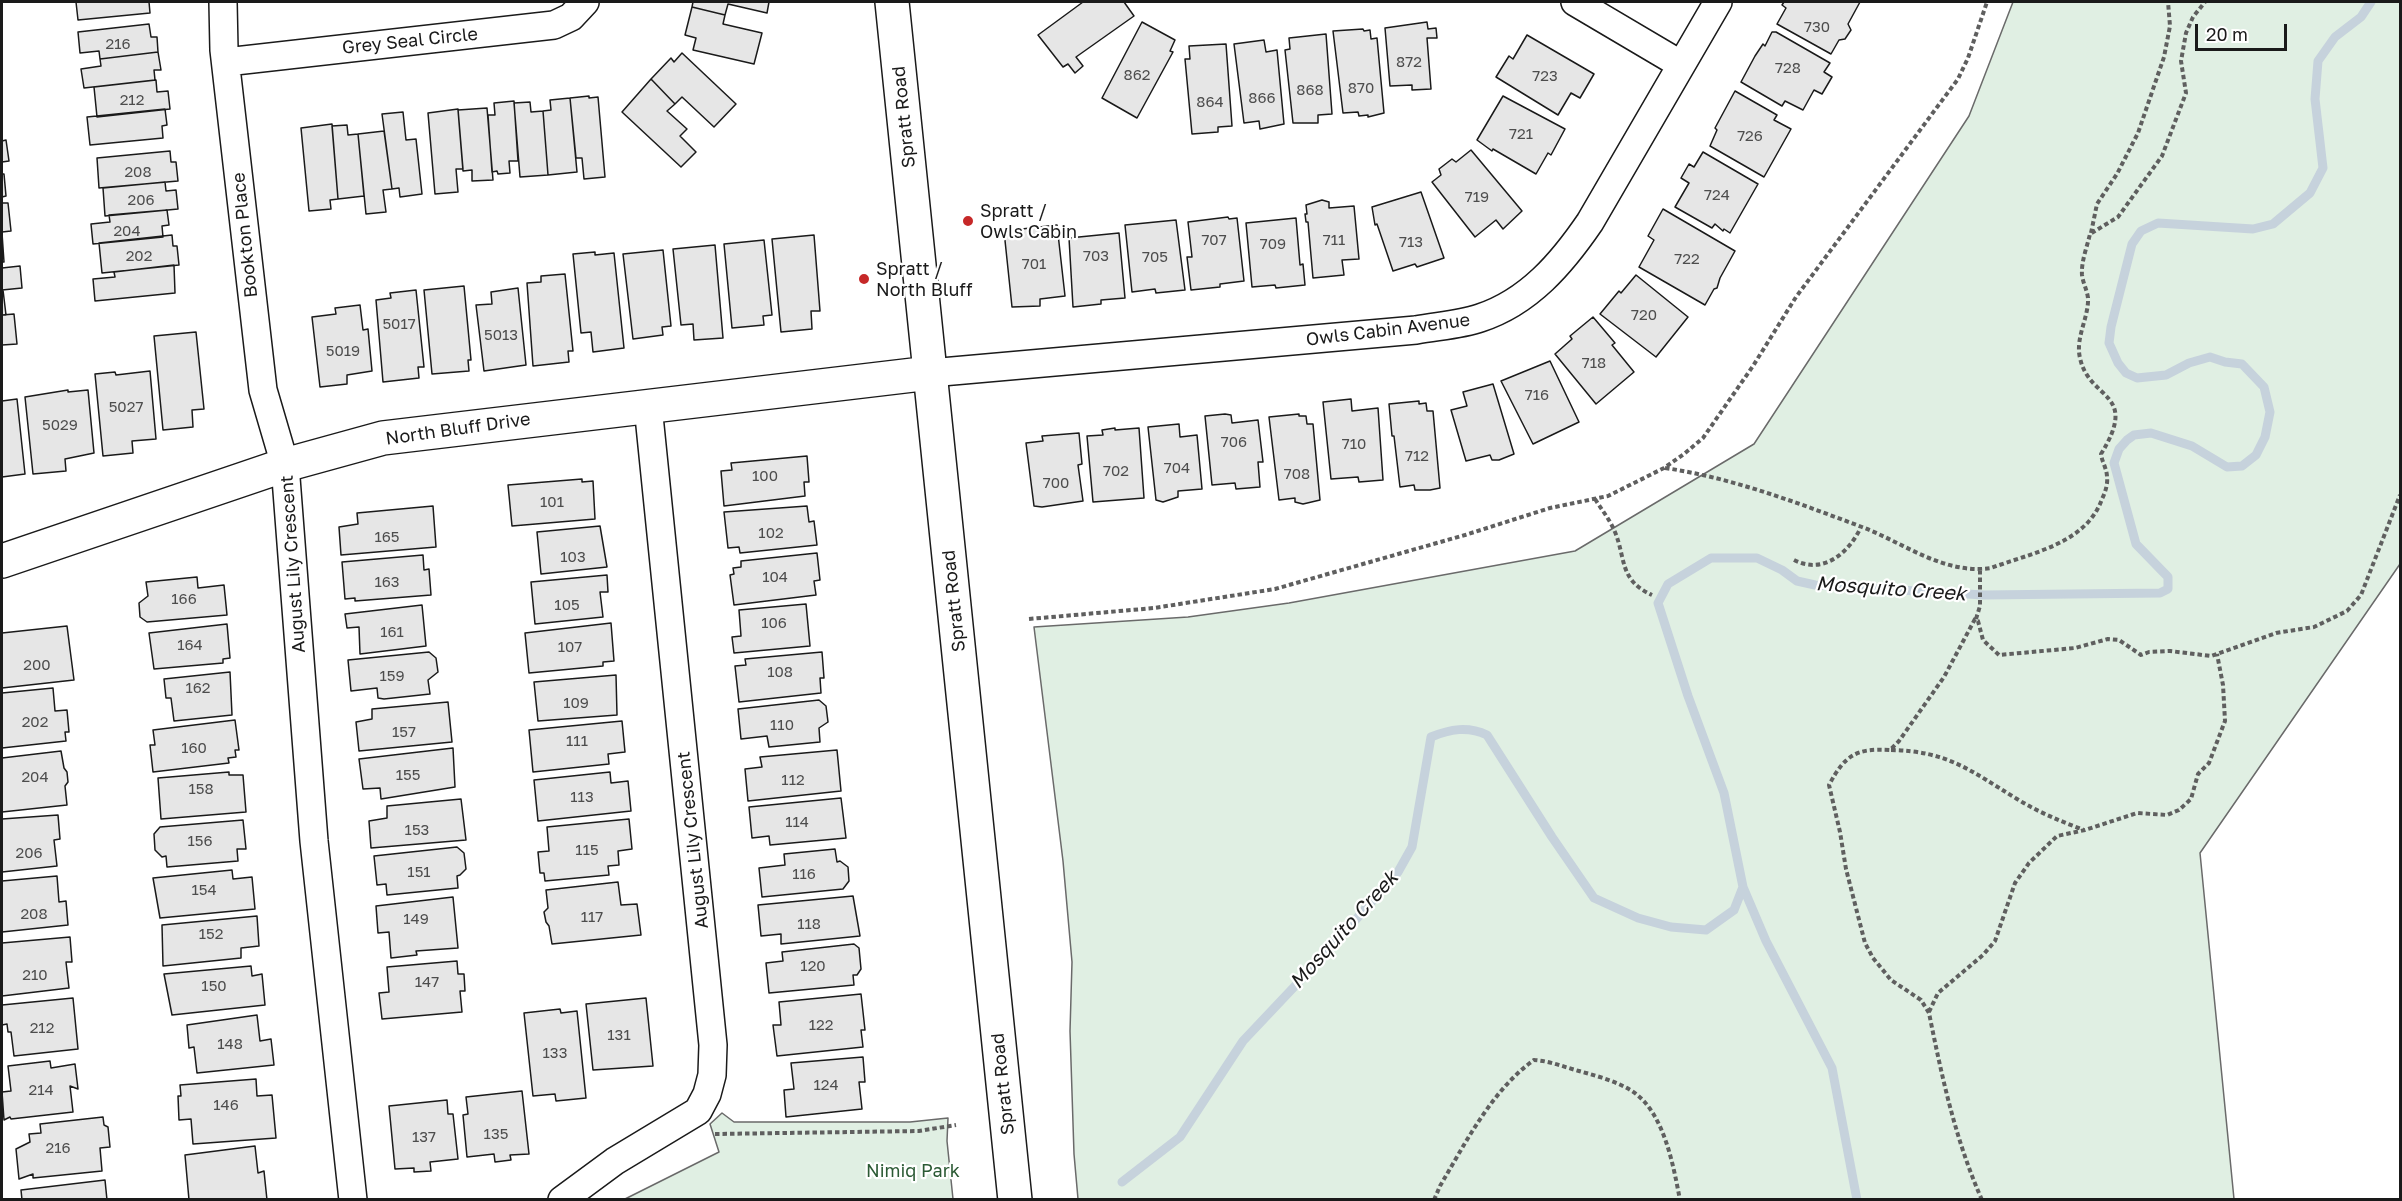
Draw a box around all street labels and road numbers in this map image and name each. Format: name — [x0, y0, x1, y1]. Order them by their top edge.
street label: Grey Seal Circle — [341, 23, 479, 59]
street label: Spratt Road — [888, 65, 920, 169]
street label: Bookton Place — [228, 171, 262, 299]
street label: Owls Cabin Avenue — [1305, 309, 1471, 351]
street label: North Bluff Drive — [384, 408, 532, 450]
street label: August Lily Crescent — [276, 474, 310, 654]
street label: Spratt Road — [938, 549, 970, 653]
street label: August Lily Crescent — [673, 750, 713, 930]
street label: Spratt Road — [987, 1032, 1019, 1136]

